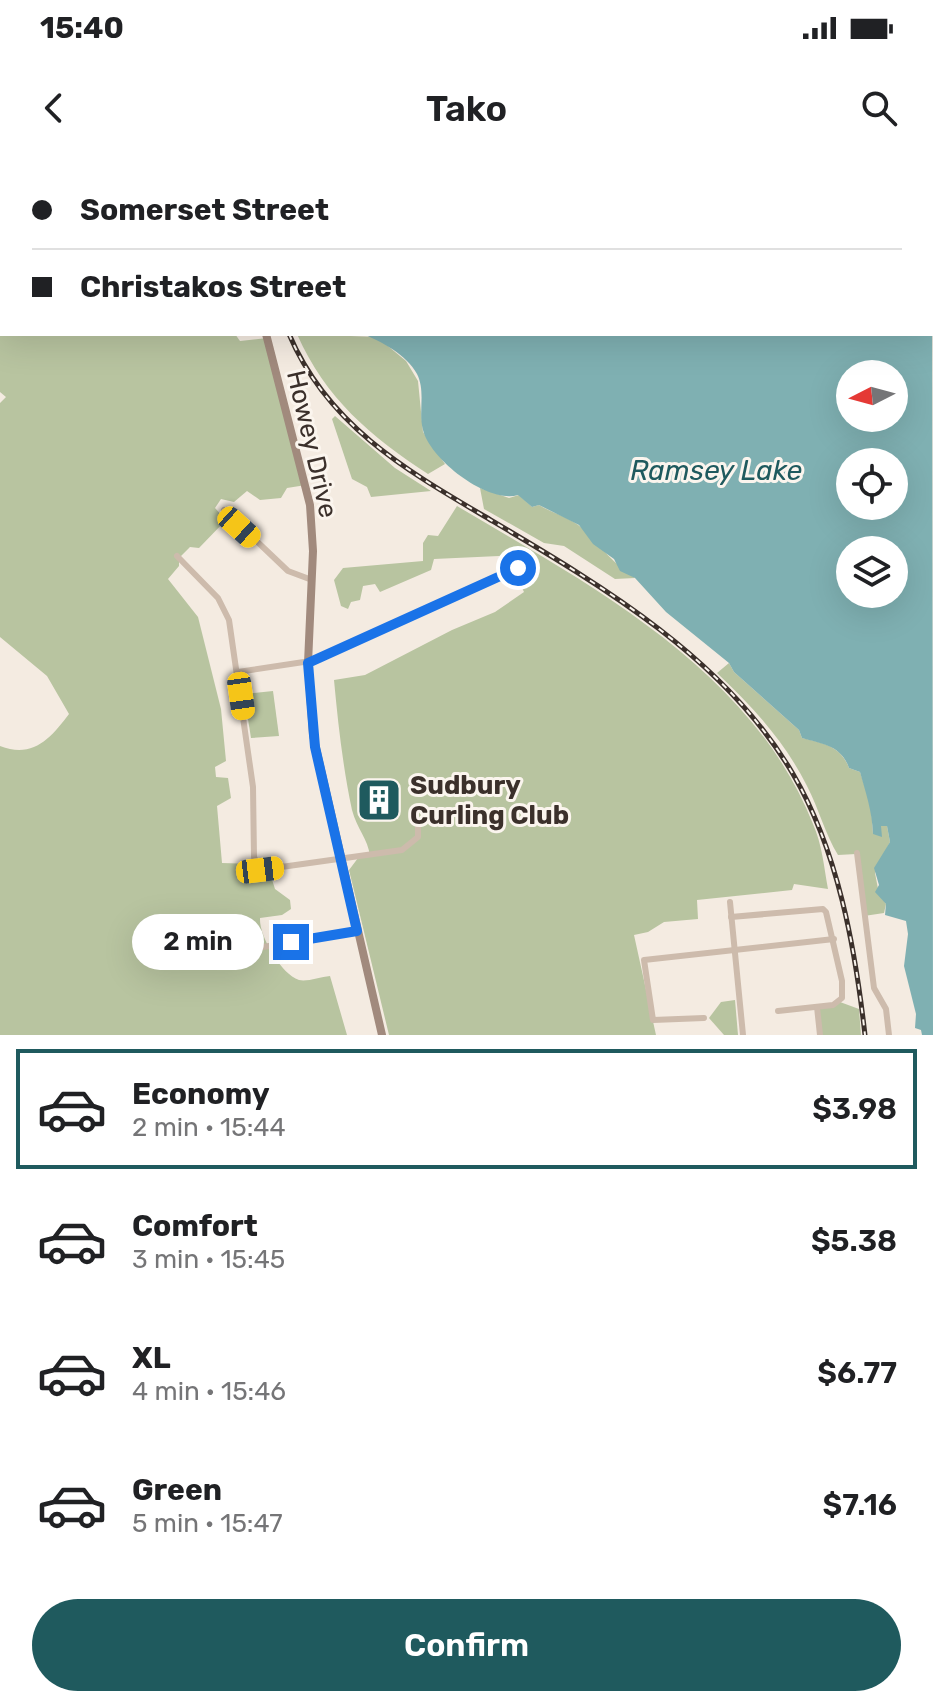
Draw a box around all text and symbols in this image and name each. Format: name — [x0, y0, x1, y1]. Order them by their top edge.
text: 15:40 — [40, 10, 124, 46]
icon: back — [32, 86, 76, 130]
icon: search — [857, 86, 901, 130]
text: Tako — [426, 87, 507, 130]
text: Somerset Street — [80, 192, 329, 228]
text: Christakos Street — [80, 269, 346, 305]
north arrow — [836, 360, 908, 432]
map controls — [836, 360, 908, 608]
street label: Howey Drive — [280, 367, 344, 521]
button: locate — [836, 448, 908, 520]
water label: Ramsey Lake — [630, 454, 802, 487]
car — [213, 502, 265, 552]
button: layers — [836, 536, 908, 608]
route start — [500, 550, 536, 586]
car — [226, 671, 256, 721]
place label: Sudbury Curling Club — [410, 770, 569, 831]
building icon: Sudbury Curling Club — [355, 776, 403, 824]
car — [235, 855, 285, 885]
callout: 2 min — [131, 914, 263, 970]
route end — [273, 924, 309, 960]
text: 2 min — [163, 926, 233, 957]
icon: car — [36, 1073, 108, 1145]
text: Economy — [132, 1076, 270, 1112]
text: $3.98 — [812, 1091, 897, 1127]
text: 2 min · 15:44 — [132, 1112, 286, 1143]
icon: car — [36, 1205, 108, 1277]
text: Comfort — [132, 1208, 258, 1244]
text: $5.38 — [811, 1223, 897, 1259]
text: 3 min · 15:45 — [132, 1244, 285, 1275]
icon: car — [36, 1337, 108, 1409]
text: XL — [132, 1340, 171, 1376]
text: $6.77 — [817, 1355, 897, 1391]
text: 4 min · 15:46 — [132, 1376, 286, 1407]
icon: car — [36, 1469, 108, 1541]
text: Green — [132, 1472, 222, 1508]
text: $7.16 — [823, 1487, 897, 1523]
text: 5 min · 15:47 — [132, 1508, 283, 1539]
button: Confirm — [32, 1599, 901, 1691]

